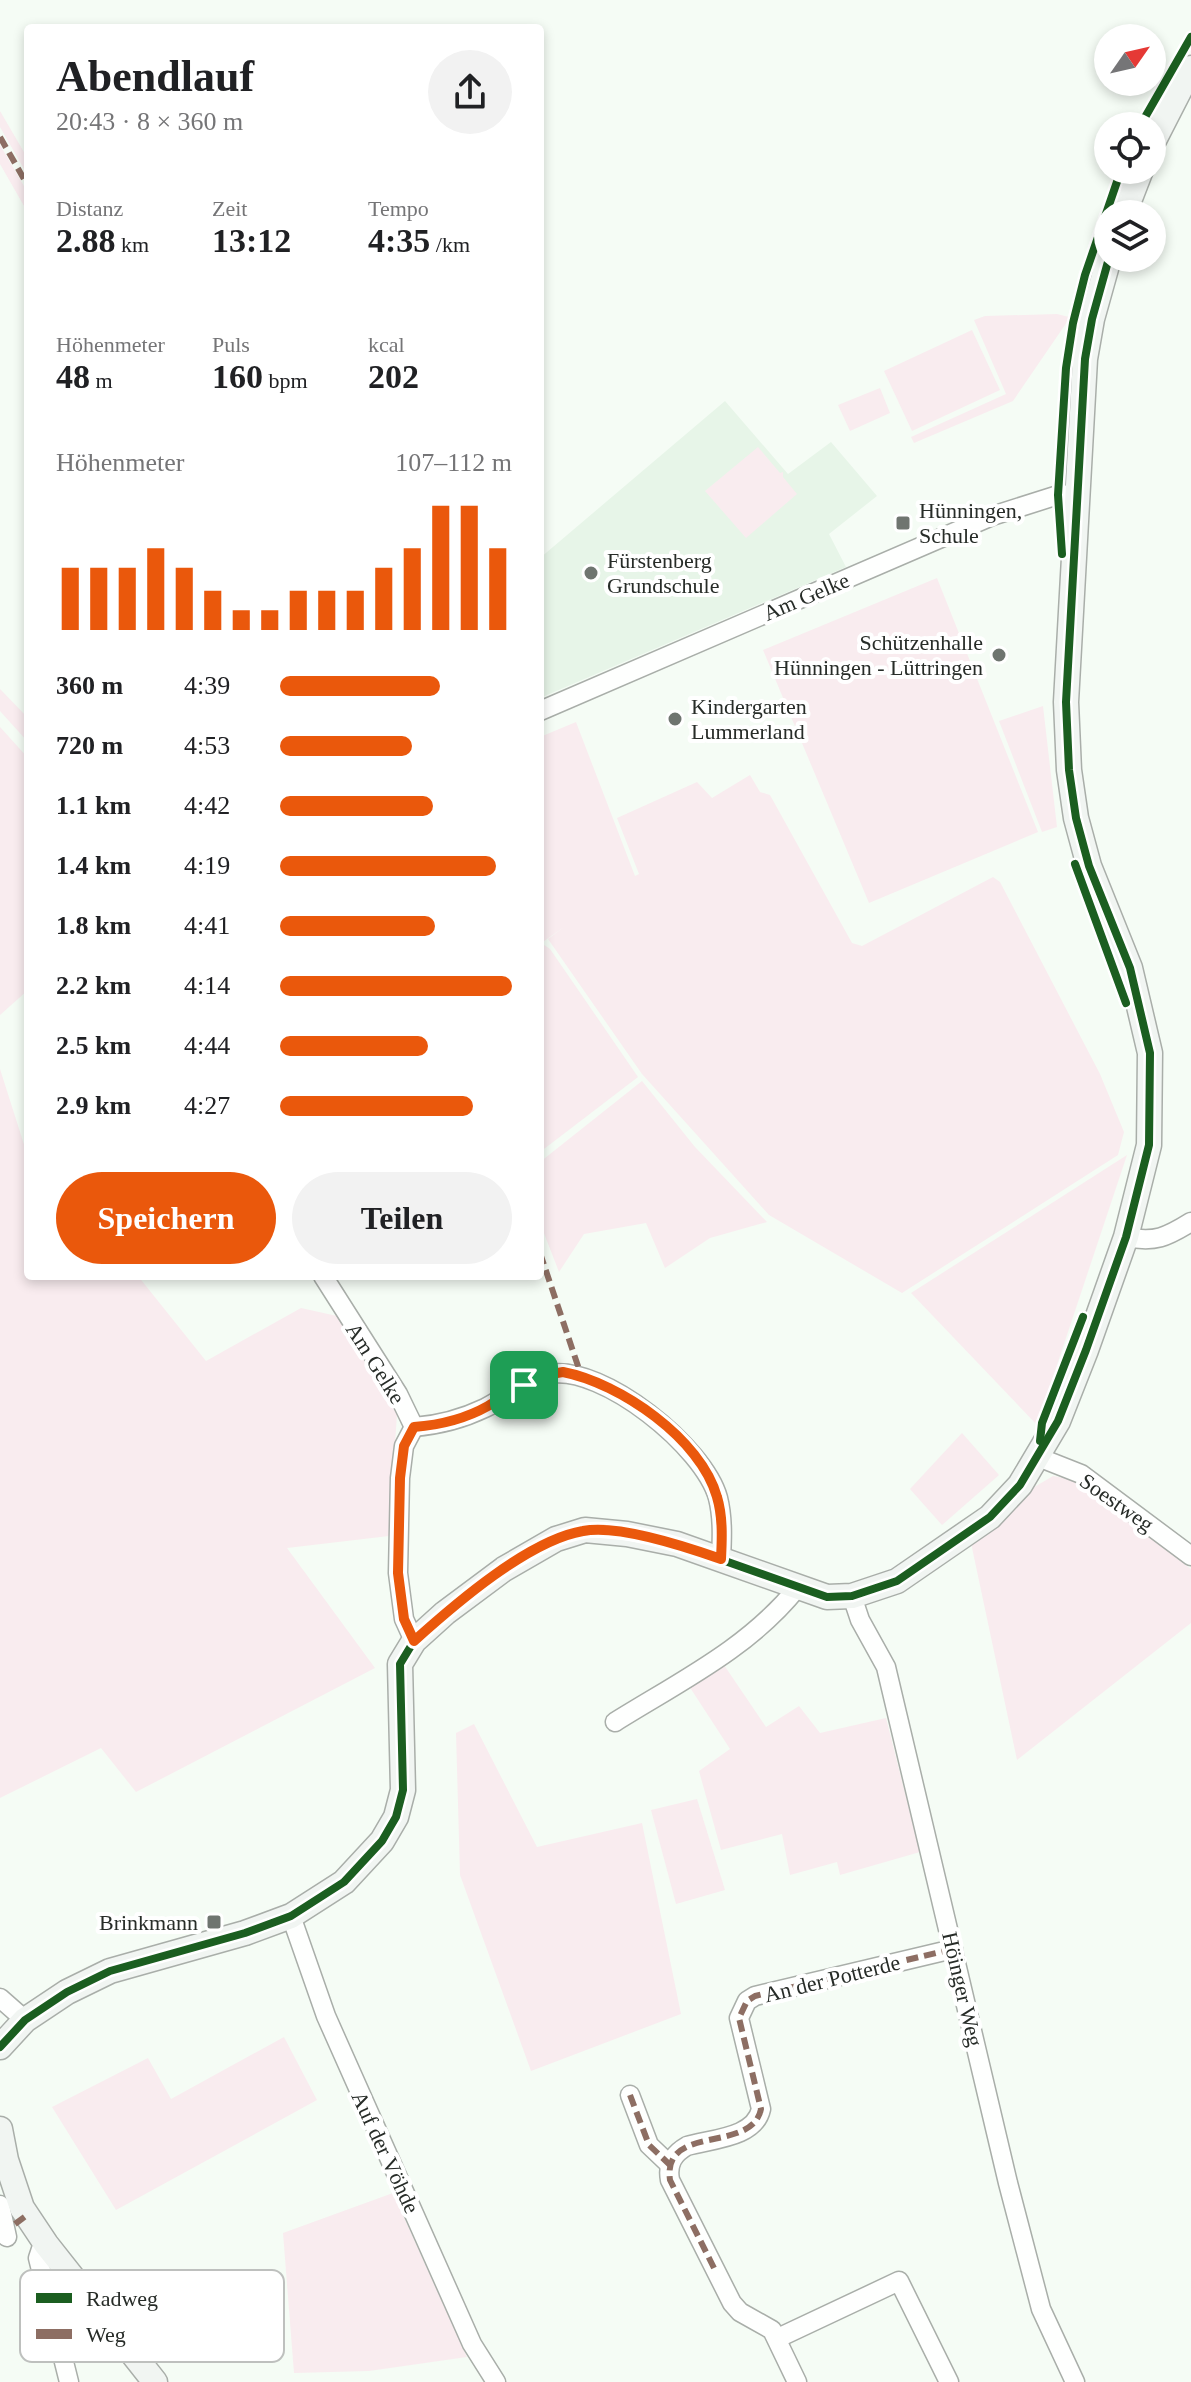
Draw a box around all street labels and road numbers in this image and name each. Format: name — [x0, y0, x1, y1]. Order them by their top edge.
street label: Am Gelke — [759, 567, 853, 626]
street label: Am Gelke — [341, 1318, 410, 1408]
street label: Soestweg — [1075, 1468, 1158, 1537]
street label: Höinger Weg — [937, 1929, 988, 2049]
street label: An der Potterde — [762, 1950, 903, 2007]
street label: Auf der Vöhde — [346, 2087, 425, 2217]

